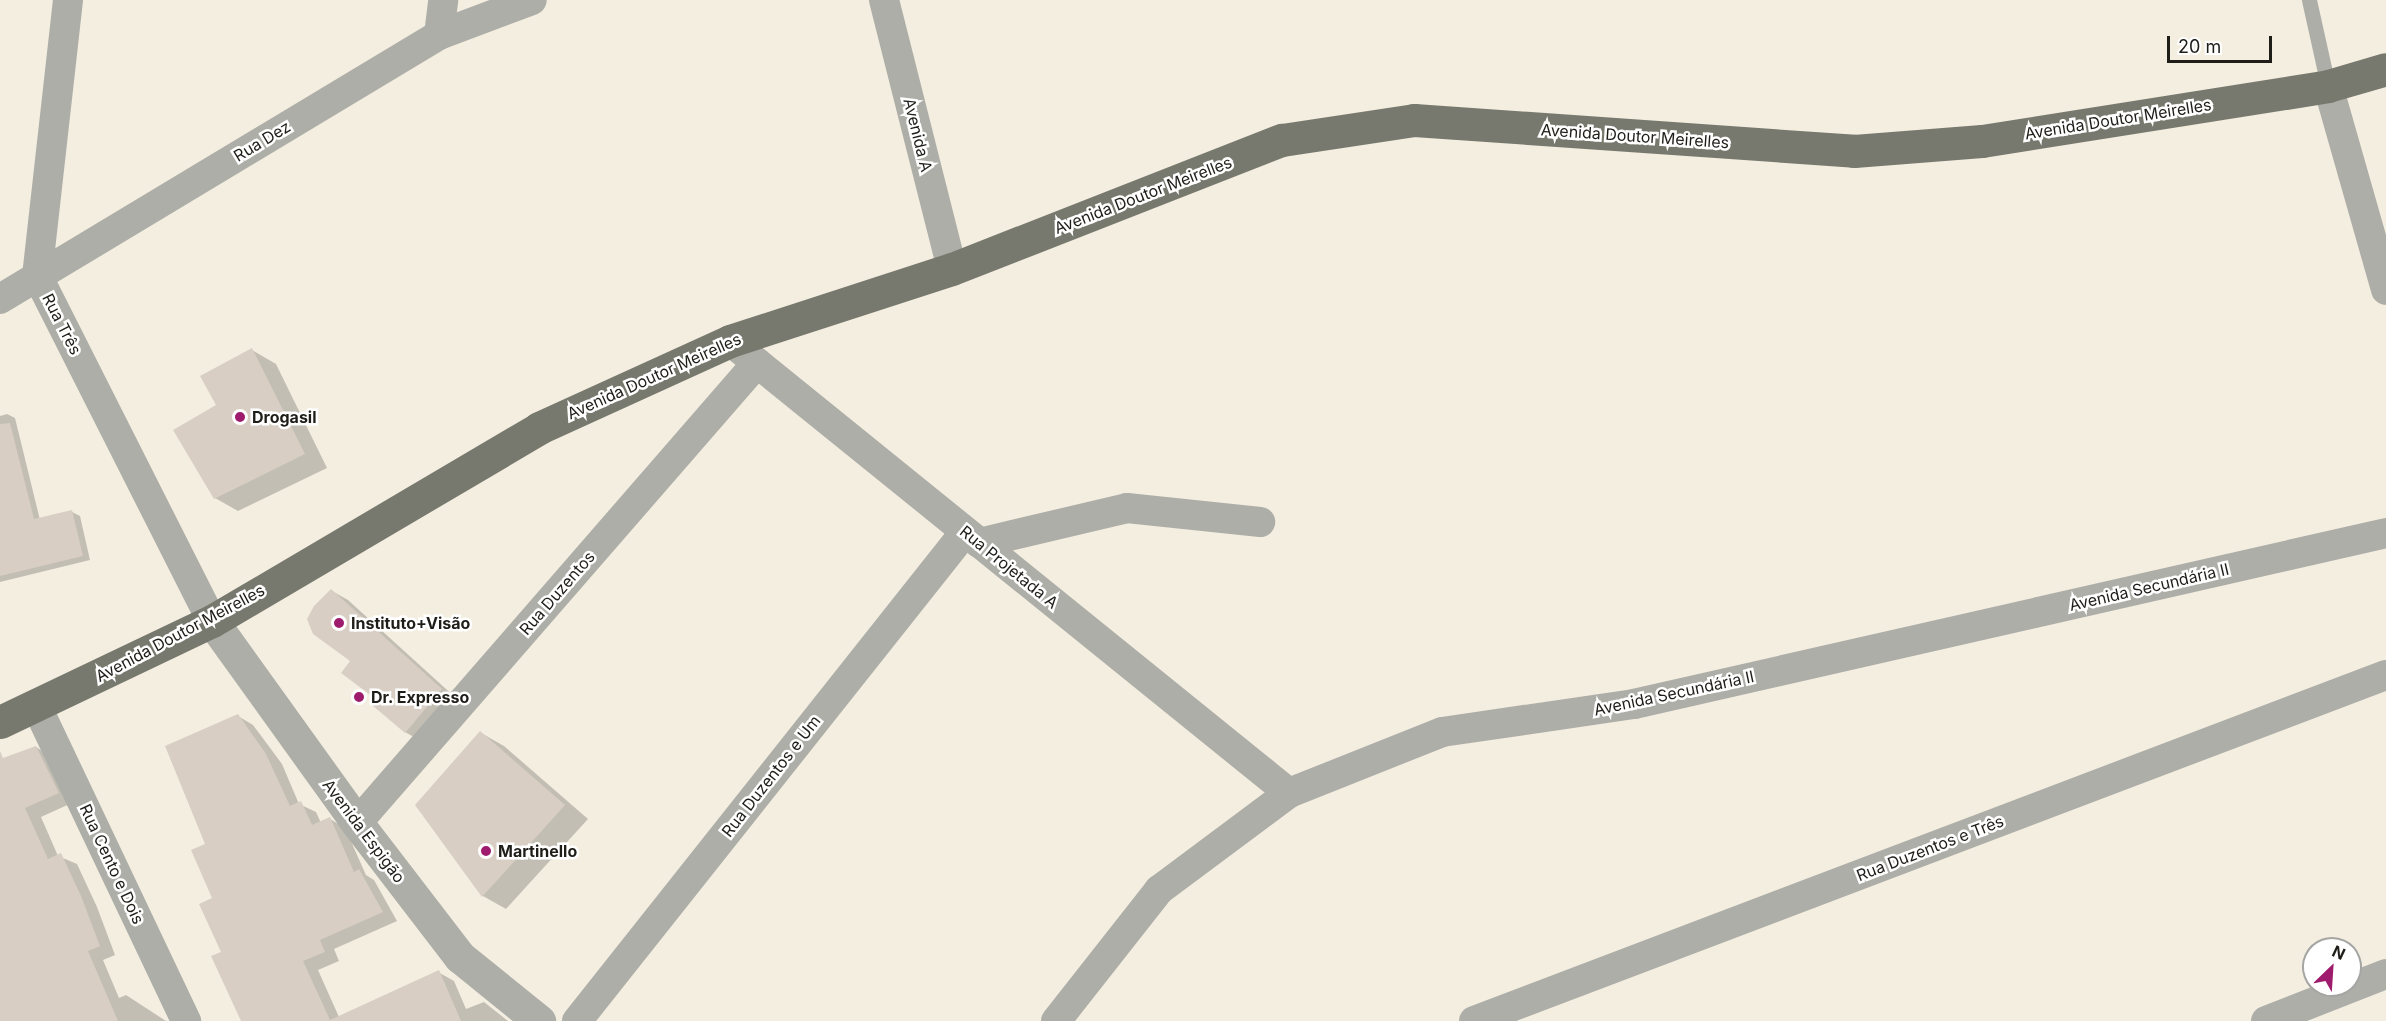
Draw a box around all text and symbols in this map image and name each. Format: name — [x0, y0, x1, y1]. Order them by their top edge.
scale bar — [2170, 24, 2275, 62]
text: 20 m — [2178, 36, 2221, 57]
street label: Avenida Doutor Meirelles — [2023, 95, 2213, 143]
street label: Avenida A — [900, 96, 936, 174]
street label: Rua Dez — [230, 117, 294, 165]
street label: Avenida Doutor Meirelles — [1540, 120, 1730, 152]
street label: Avenida Doutor Meirelles — [1052, 152, 1234, 238]
street label: Rua Três — [38, 290, 86, 358]
street label: Avenida Doutor Meirelles — [564, 329, 744, 423]
place label: Drogasil — [252, 407, 317, 427]
marker: Drogasil — [233, 410, 247, 424]
street label: Rua Projetada A — [956, 522, 1062, 612]
street label: Rua Duzentos — [515, 547, 599, 639]
street label: Avenida Secundária II — [2067, 559, 2231, 615]
street label: Avenida Doutor Meirelles — [92, 580, 268, 686]
place label: Instituto+Visão — [351, 613, 470, 633]
marker: Instituto+Visão — [332, 616, 346, 630]
street label: Avenida Secundária II — [1592, 667, 1756, 719]
place label: Dr. Expresso — [371, 687, 470, 707]
marker: Dr. Expresso — [352, 690, 366, 704]
street label: Rua Duzentos e Um — [718, 711, 824, 841]
street label: Avenida Espigão — [319, 775, 409, 887]
street label: Rua Cento e Dois — [76, 801, 148, 927]
street label: Rua Duzentos e Três — [1854, 811, 2006, 885]
place label: Martinello — [498, 841, 577, 861]
marker: Martinello — [479, 844, 493, 858]
north arrow — [2302, 937, 2362, 997]
text: N — [2329, 941, 2349, 964]

